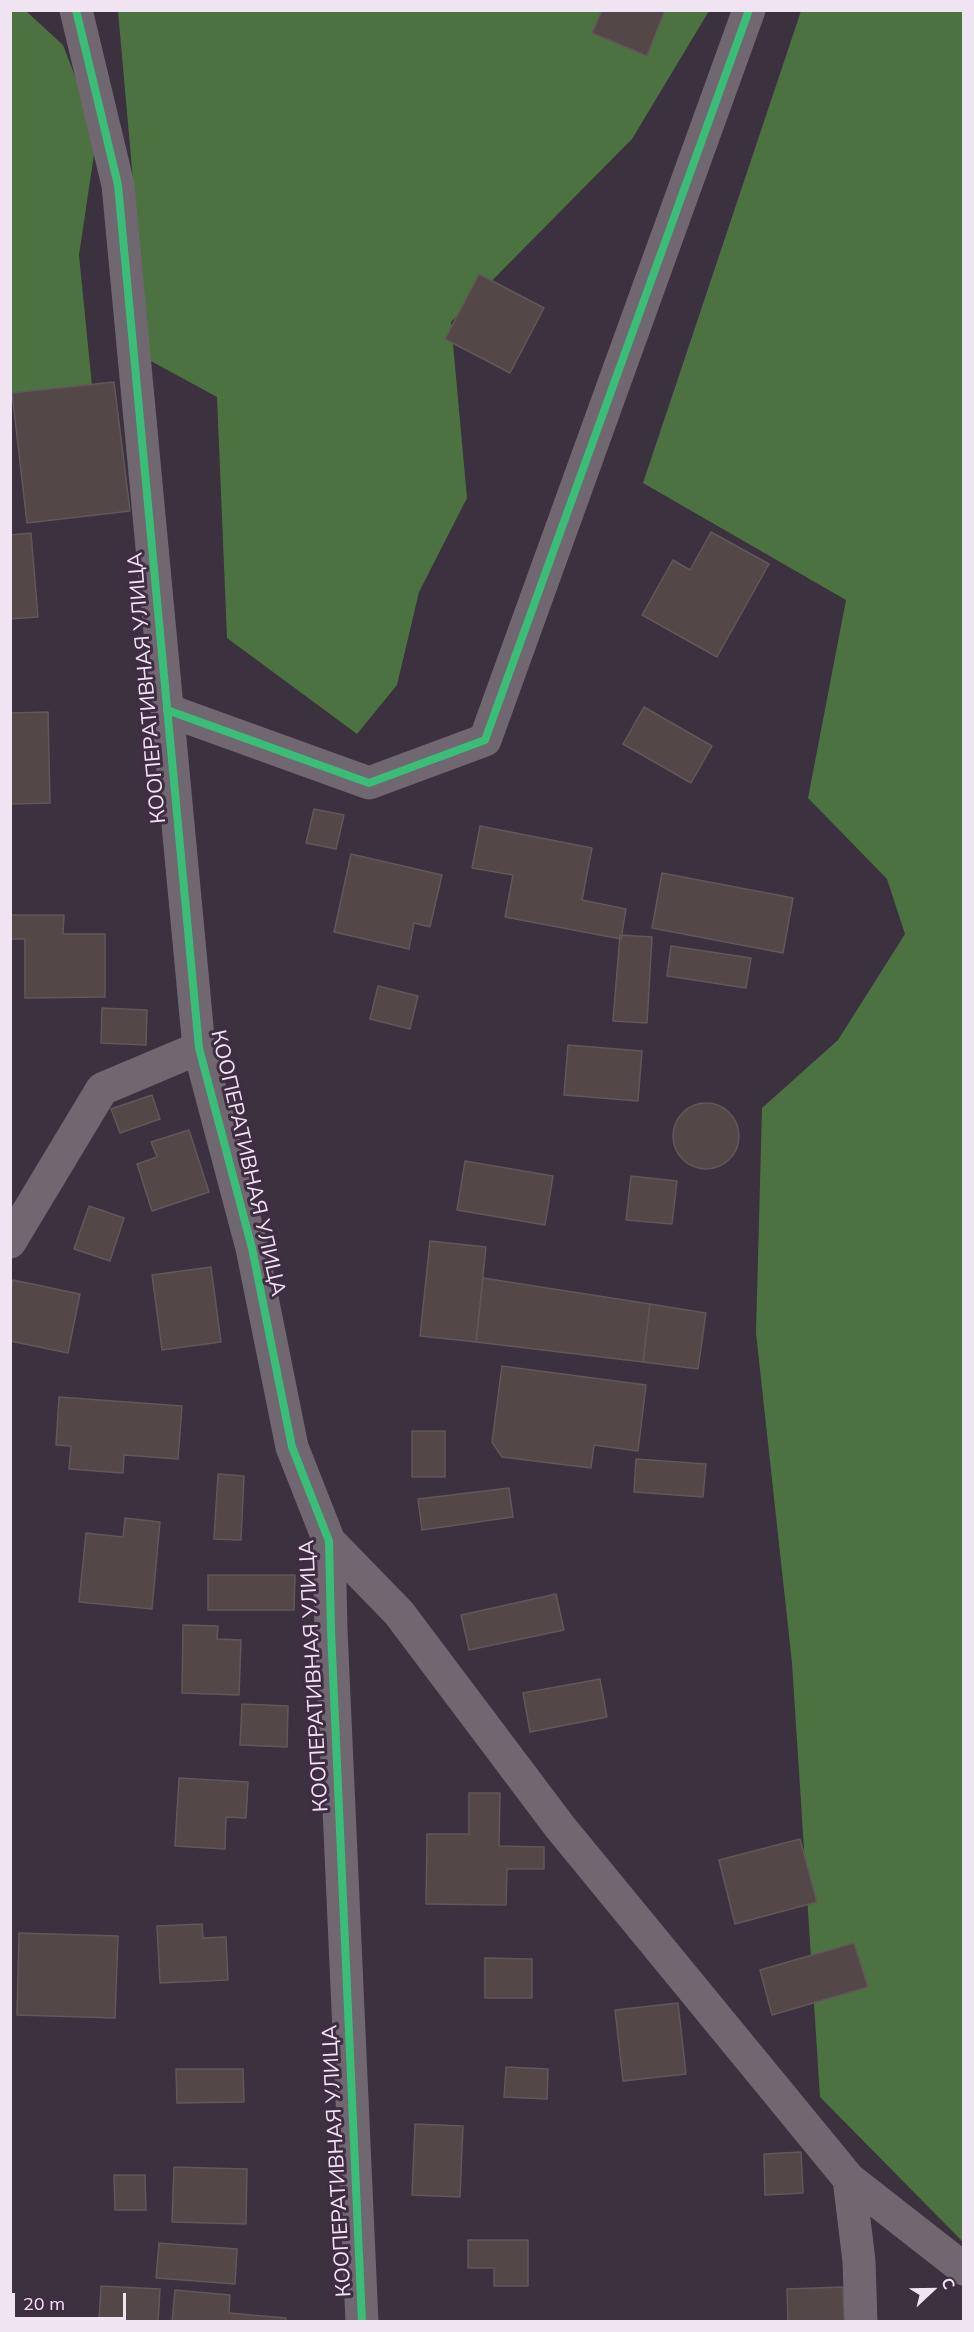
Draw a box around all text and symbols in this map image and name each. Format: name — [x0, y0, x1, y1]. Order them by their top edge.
street label: КООПЕРАТИВНАЯ УЛИЦА — [123, 551, 171, 825]
street label: КООПЕРАТИВНАЯ УЛИЦА — [205, 1027, 291, 1299]
street label: КООПЕРАТИВНАЯ УЛИЦА — [294, 1539, 334, 1813]
street label: КООПЕРАТИВНАЯ УЛИЦА — [317, 2024, 357, 2298]
north arrow — [902, 2260, 962, 2320]
text: С — [937, 2274, 960, 2292]
scale bar — [15, 2281, 129, 2319]
text: 20 m — [23, 2292, 65, 2315]

